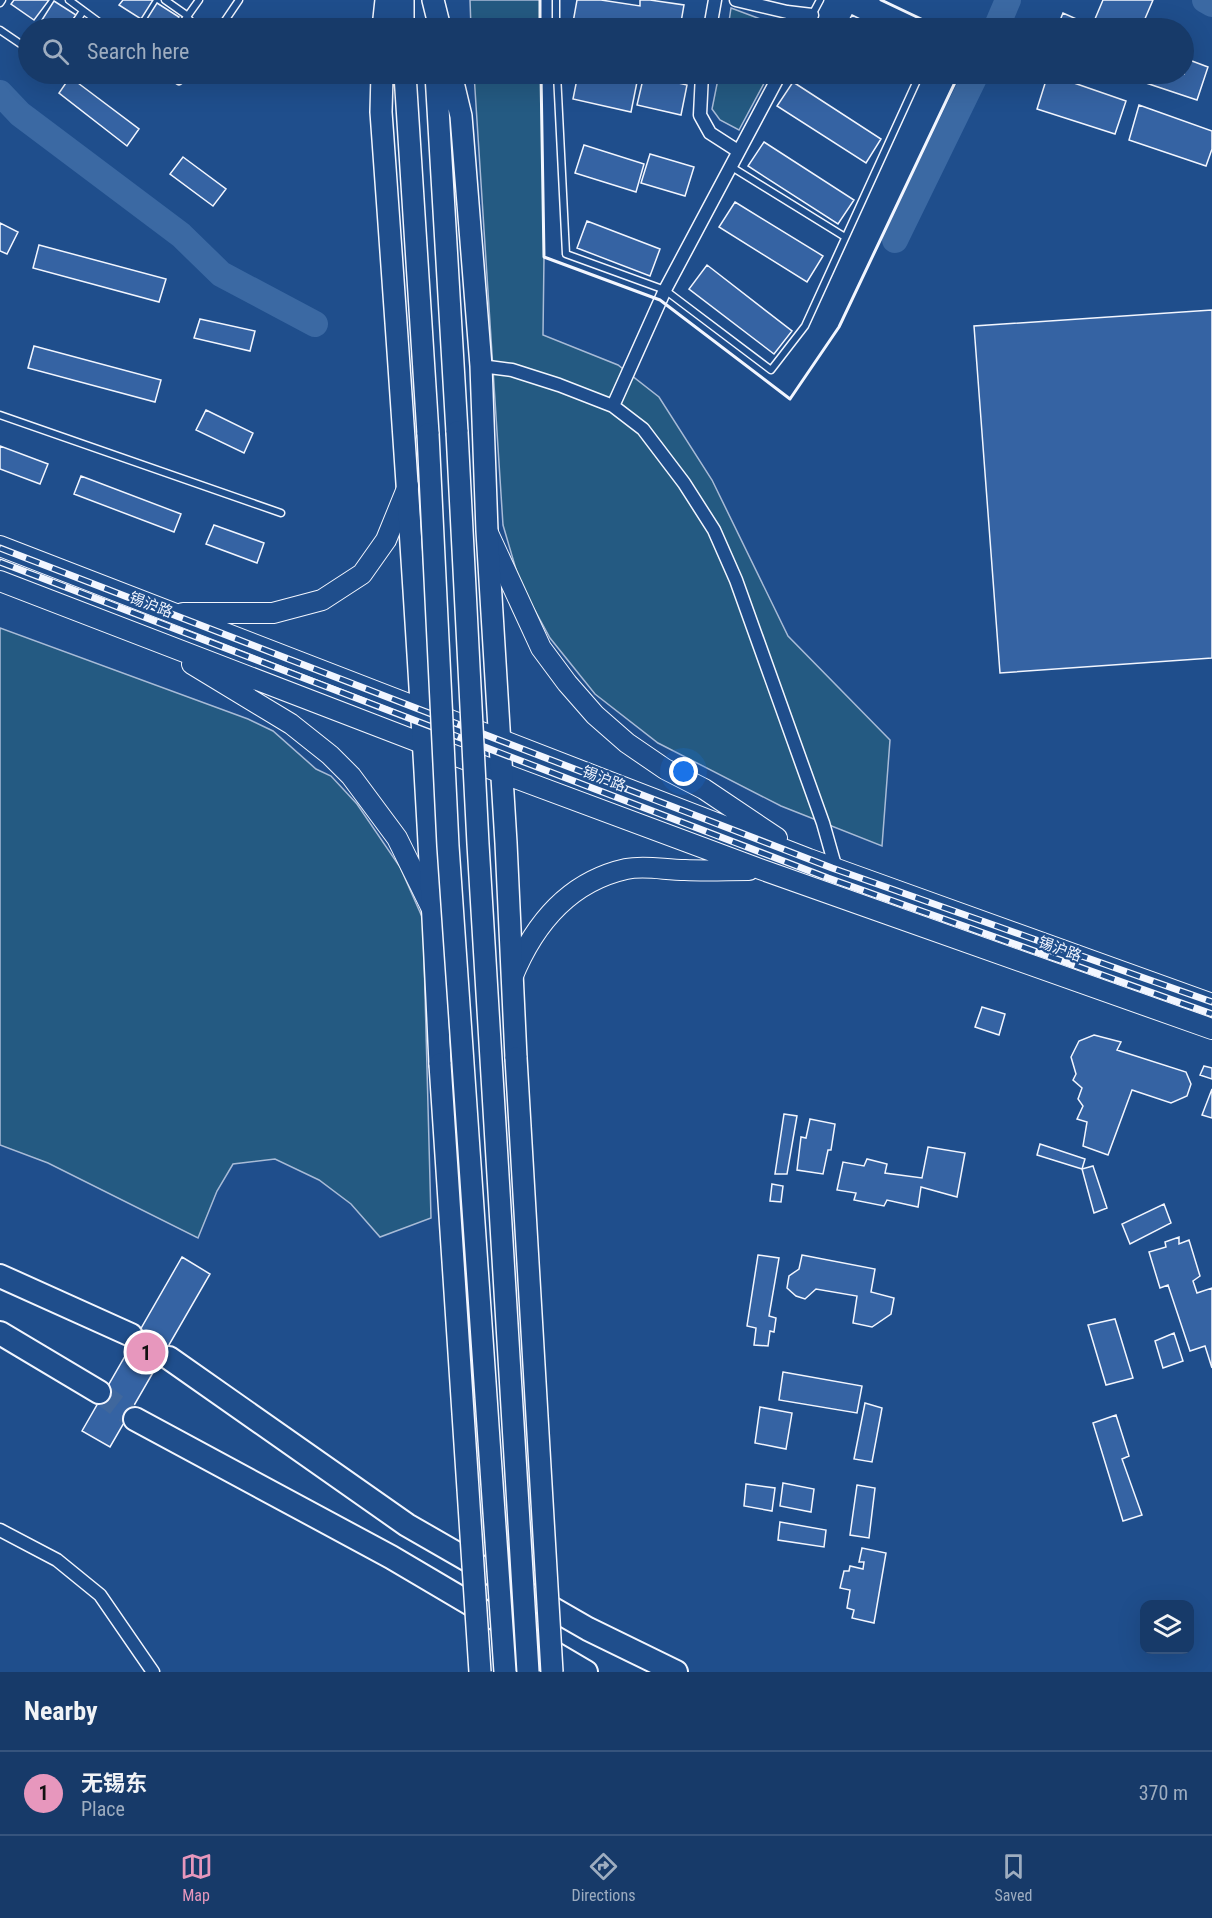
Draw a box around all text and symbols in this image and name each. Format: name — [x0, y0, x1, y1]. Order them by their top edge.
search box — [18, 18, 1194, 84]
icon: search — [39, 35, 72, 68]
text: Search here — [87, 39, 189, 64]
street label: 锡沪路 — [127, 589, 175, 621]
your location — [669, 757, 698, 786]
street label: 锡沪路 — [580, 763, 628, 795]
street label: 锡沪路 — [1036, 933, 1084, 965]
pin: 1 — [126, 1330, 166, 1374]
map controls — [1140, 1600, 1194, 1654]
button: layers — [1140, 1600, 1194, 1654]
text: Nearby — [24, 1696, 98, 1726]
text: 无锡东 — [81, 1771, 147, 1796]
text: 1 — [38, 1781, 49, 1805]
text: 370 m — [1139, 1781, 1188, 1805]
text: Place — [81, 1797, 125, 1821]
tab: Map — [180, 1850, 213, 1905]
tab: Directions — [572, 1850, 635, 1905]
tab: Saved — [994, 1850, 1032, 1905]

